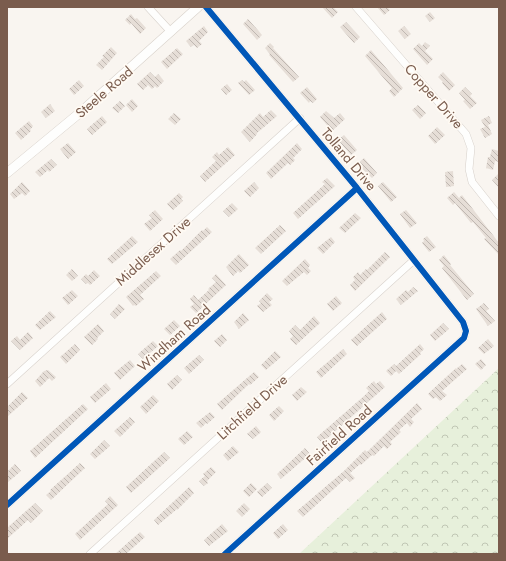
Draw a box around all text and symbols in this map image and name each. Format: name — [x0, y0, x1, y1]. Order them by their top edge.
street label: Copper Drive — [400, 59, 468, 133]
street label: Steele Road — [71, 61, 137, 123]
street label: Tolland Drive — [317, 123, 381, 195]
street label: Middlesex Drive — [111, 212, 195, 290]
street label: Windham Road — [133, 300, 215, 376]
street label: Litchfield Drive — [212, 370, 292, 444]
street label: Fairfield Road — [302, 400, 376, 470]

